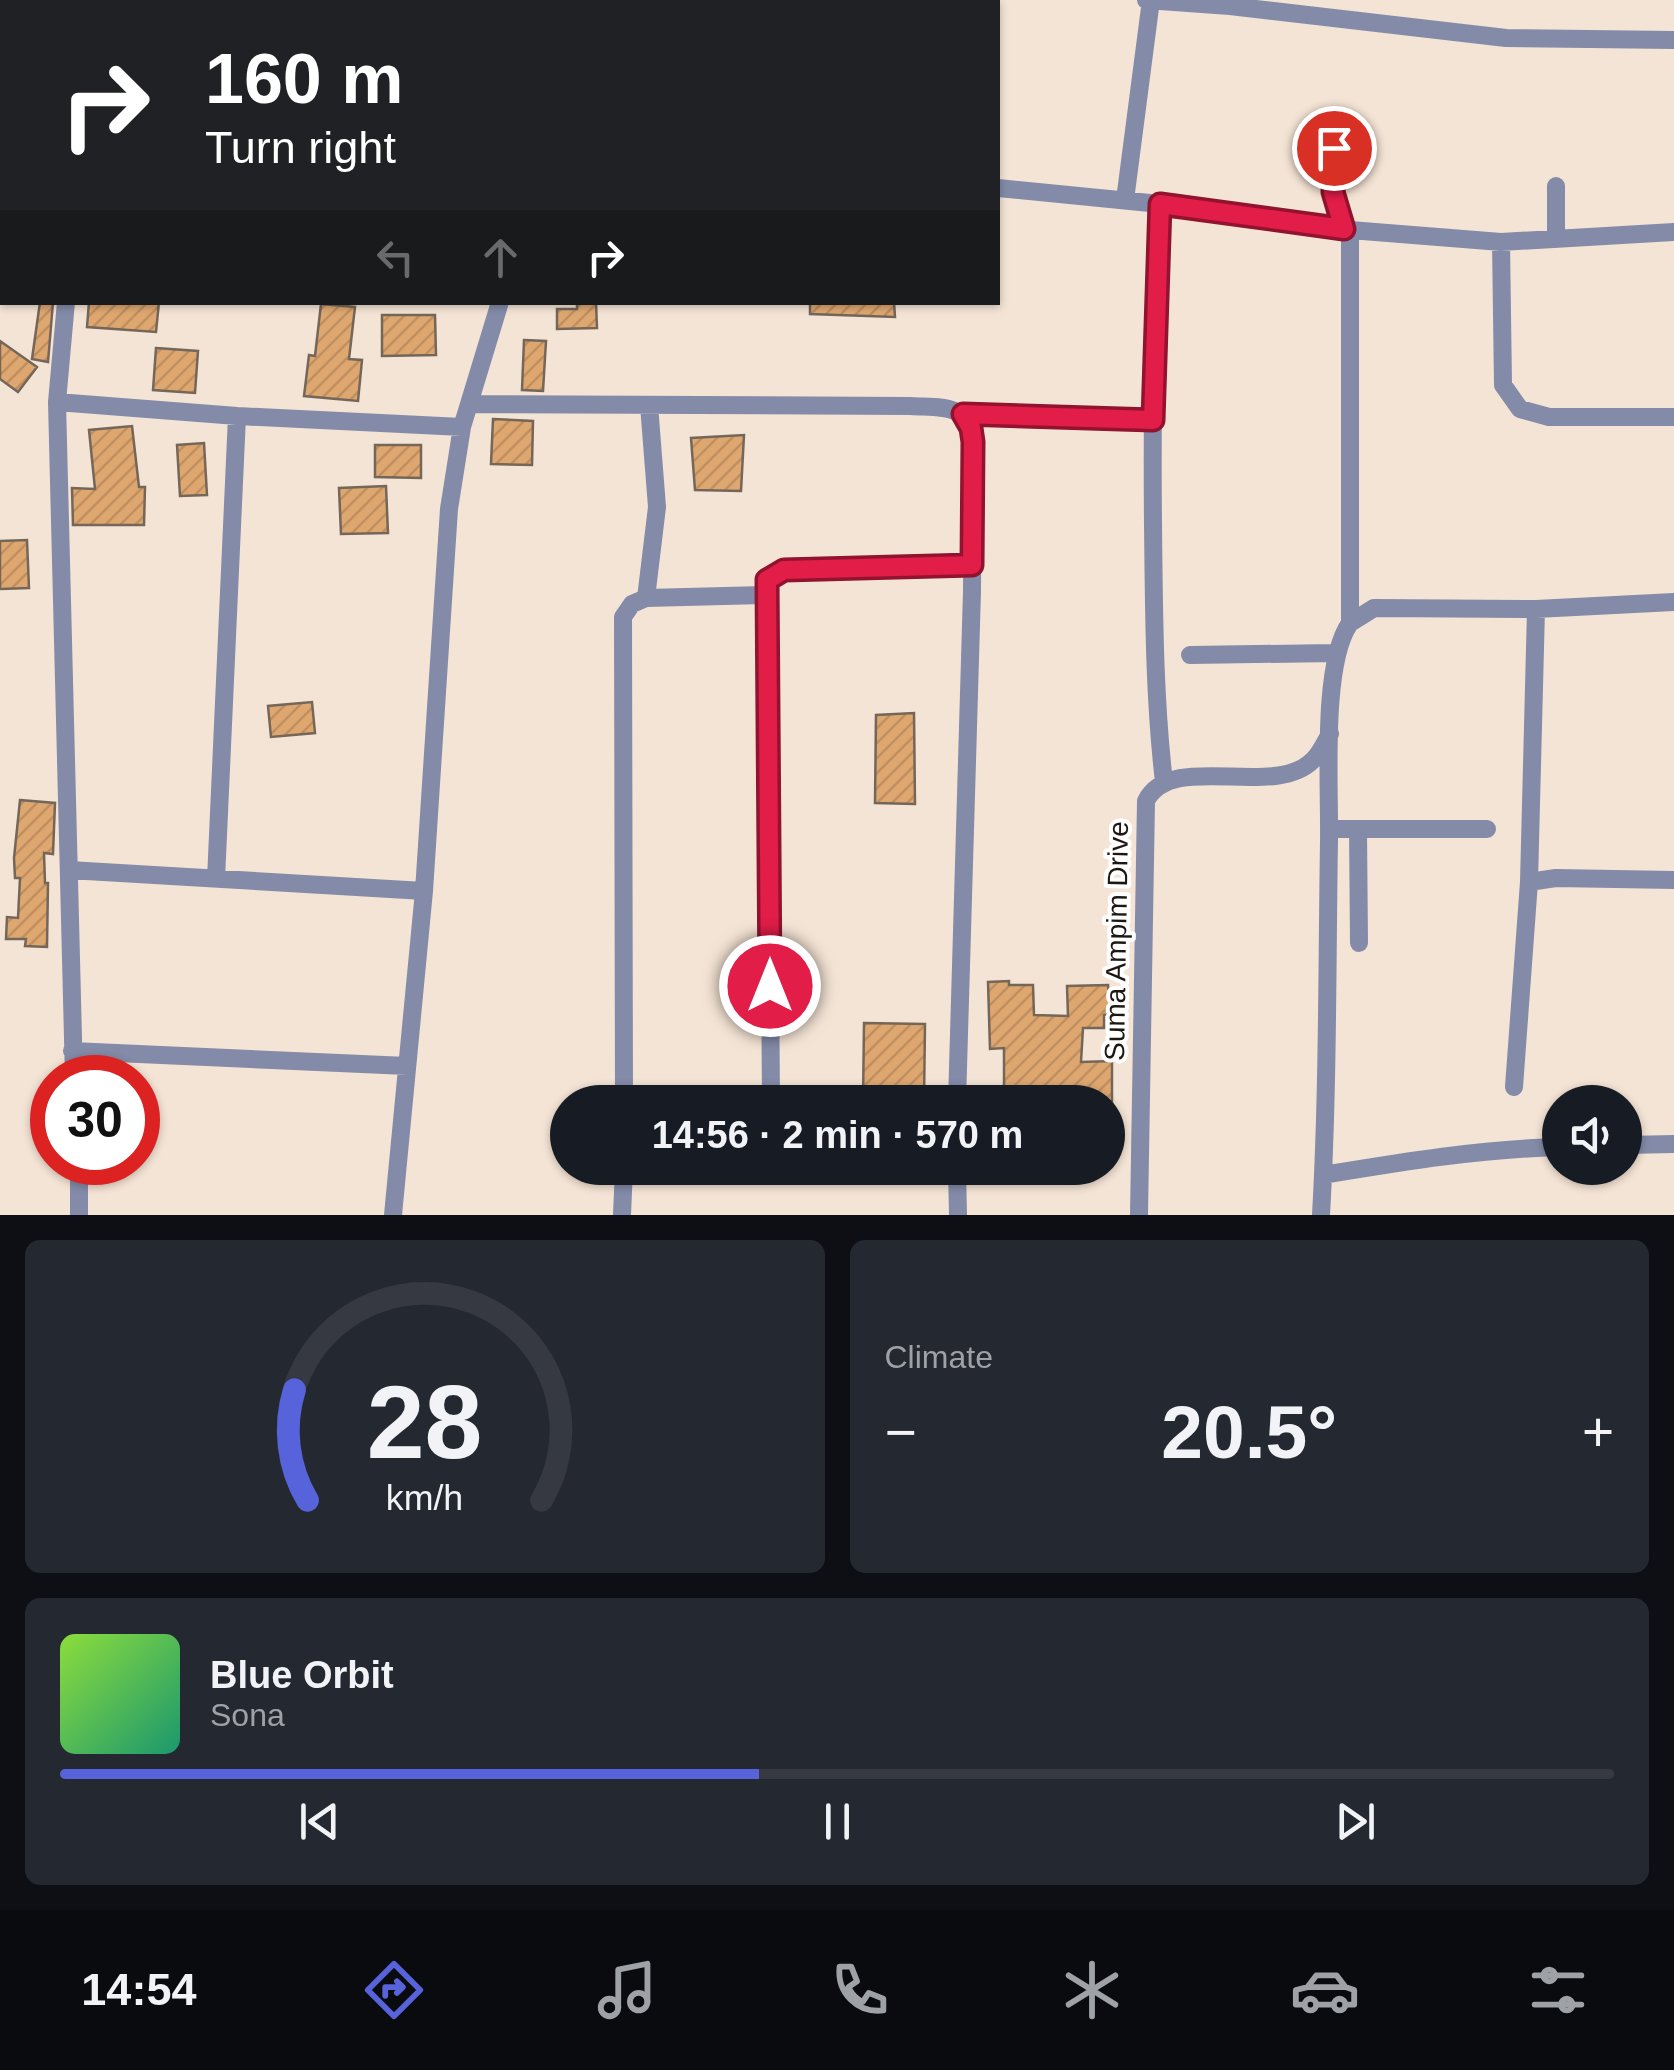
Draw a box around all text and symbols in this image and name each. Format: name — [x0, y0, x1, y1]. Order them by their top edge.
icon: right — [40, 40, 170, 170]
text: 160 m — [205, 40, 403, 118]
pin — [1292, 106, 1377, 191]
icon: arrive — [1307, 121, 1362, 176]
text: Turn right — [205, 122, 396, 173]
icon: left — [368, 230, 423, 285]
icon: ahead — [473, 230, 528, 285]
icon: right — [578, 230, 633, 285]
street label: Suma Ampim Drive — [1099, 821, 1134, 1061]
position arrow — [718, 934, 822, 1038]
speed limit sign: 30 — [30, 1055, 160, 1185]
map controls — [1542, 1085, 1642, 1185]
button: sound — [1542, 1085, 1642, 1185]
text: 14:56 · 2 min · 570 m — [652, 1114, 1023, 1156]
text: Climate — [885, 1339, 993, 1375]
text: 28 — [367, 1364, 483, 1480]
text: 20.5° — [1161, 1390, 1337, 1474]
text: − — [885, 1401, 917, 1463]
text: + — [1582, 1401, 1614, 1463]
text: km/h — [386, 1478, 463, 1518]
text: Blue Orbit — [210, 1654, 394, 1696]
text: Sona — [210, 1697, 285, 1733]
icon: previous — [292, 1794, 347, 1849]
icon: pause — [810, 1794, 865, 1849]
icon: next — [1328, 1794, 1383, 1849]
icon: directions — [359, 1955, 429, 2025]
icon: music — [592, 1955, 662, 2025]
icon: phone — [825, 1955, 895, 2025]
icon: climate — [1057, 1955, 1127, 2025]
icon: car — [1290, 1955, 1360, 2025]
icon: filters — [1523, 1955, 1593, 2025]
text: 14:54 — [81, 1964, 196, 2015]

